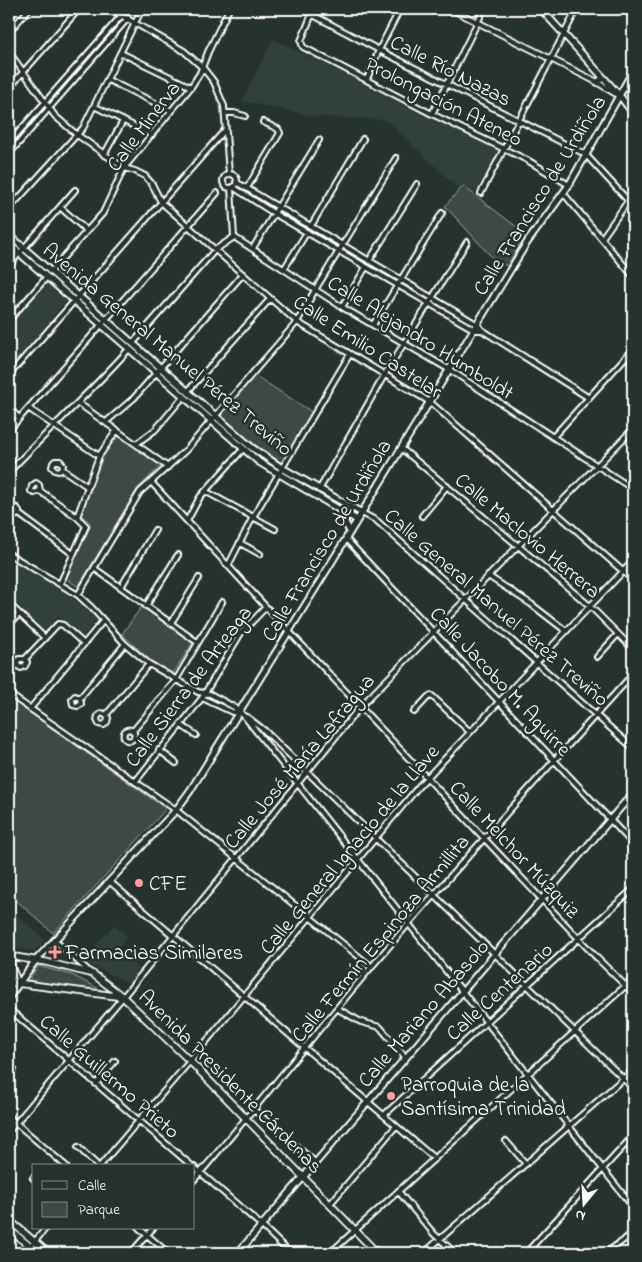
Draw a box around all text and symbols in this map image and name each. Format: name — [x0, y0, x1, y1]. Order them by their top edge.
street label: Calle Río Nazas — [384, 28, 516, 115]
street label: Prolongación Ateneo — [358, 50, 527, 157]
street label: Calle Minerva — [100, 76, 189, 179]
street label: Calle Francisco de Urdiñola — [467, 90, 615, 302]
street label: Avenida General Manuel Pérez Treviño — [35, 237, 298, 464]
street label: Calle Alejandro Humboldt — [321, 269, 519, 408]
street label: Calle Emilio Castelar — [287, 288, 448, 407]
street label: Calle Francisco de Urdiñola — [255, 434, 400, 648]
street label: Calle Maclovio Herrera — [447, 466, 606, 607]
street label: Calle General Manuel Pérez Treviño — [377, 502, 615, 715]
street label: Calle Sierra de Arteaga — [119, 600, 262, 775]
street label: Calle Jacobo M. Aguirre — [420, 601, 578, 766]
street label: Calle José María Lafragua — [218, 668, 385, 858]
street label: Calle General Ignacio de la Llave — [253, 738, 450, 963]
street label: Calle Melchor Múzquiz — [442, 775, 586, 926]
street label: Calle Fermín Espinoza Armillita — [285, 829, 478, 1050]
place label: CFE — [149, 870, 187, 900]
marker: CFE — [133, 877, 145, 889]
street label: Calle Mariano Abasolo — [352, 934, 497, 1095]
street label: Calle Centenario — [440, 936, 561, 1049]
place label: Farmacias Similares — [64, 939, 243, 969]
marker: Farmacias Similares — [49, 946, 61, 958]
street label: Avenida Presidente Cárdenas — [130, 983, 329, 1182]
street label: Calle Guillermo Prieto — [32, 1008, 186, 1147]
place label: Parroquia de la Santísima Trinidad — [401, 1071, 566, 1125]
marker: Parroquia de la Santísima Trinidad — [385, 1090, 397, 1102]
legend — [32, 1164, 195, 1230]
text: Calle — [78, 1175, 106, 1197]
north arrow — [560, 1180, 610, 1230]
text: Parque — [78, 1199, 120, 1221]
text: N — [573, 1203, 588, 1226]

